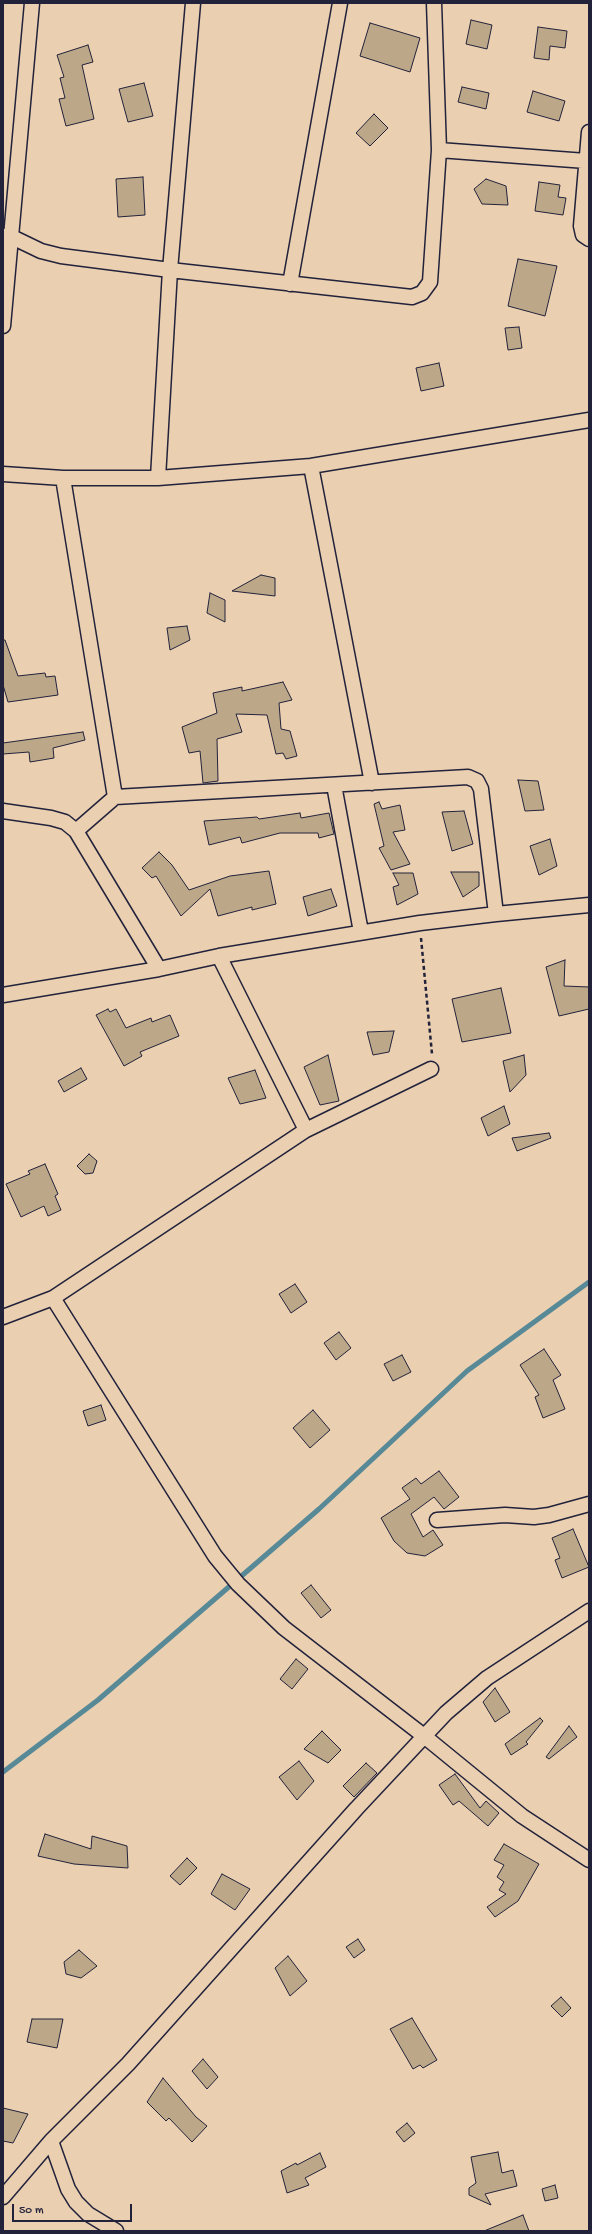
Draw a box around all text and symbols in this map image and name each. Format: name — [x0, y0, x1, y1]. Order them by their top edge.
scale bar — [14, 2196, 134, 2222]
text: 50 m — [19, 2204, 44, 2218]

